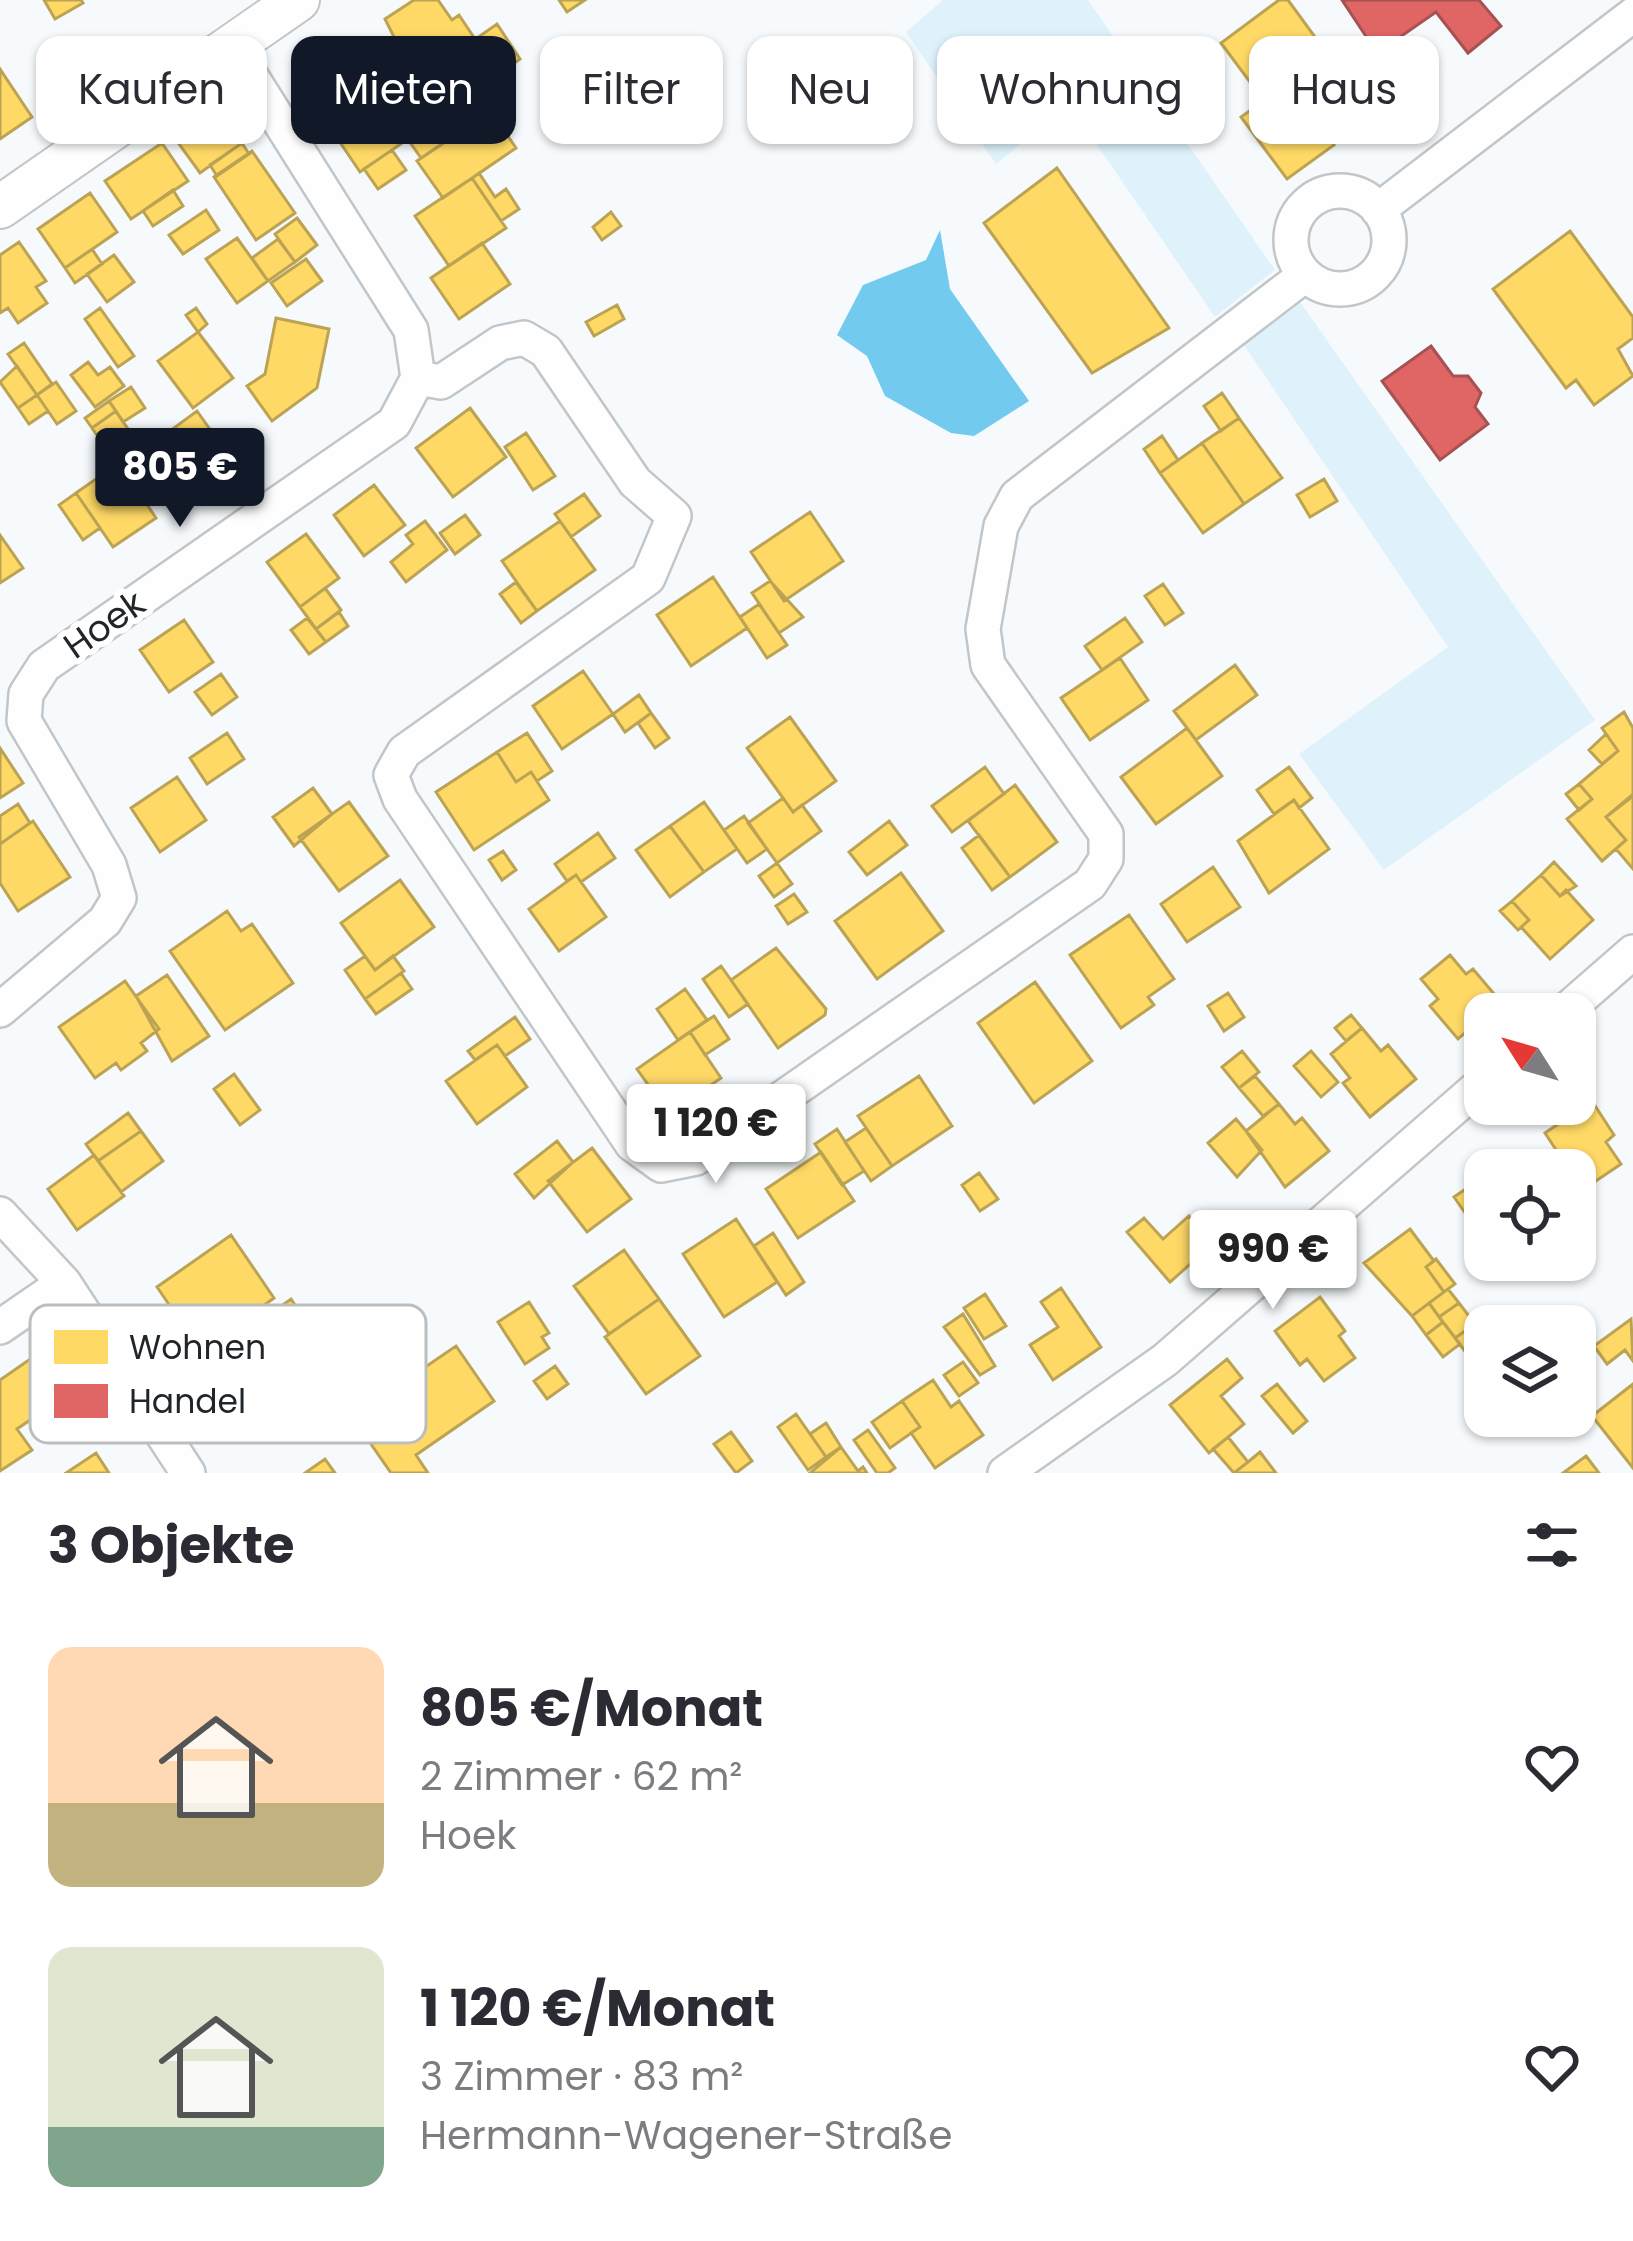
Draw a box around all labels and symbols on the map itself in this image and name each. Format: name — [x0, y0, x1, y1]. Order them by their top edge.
pin: 805 € — [96, 428, 264, 530]
street label: Hoek — [53, 578, 156, 671]
north arrow — [1464, 993, 1596, 1125]
pin: 1 120 € — [605, 1084, 827, 1186]
pin: 990 € — [1189, 1210, 1357, 1312]
legend — [30, 1305, 426, 1443]
text: Wohnen — [129, 1324, 266, 1371]
text: Handel — [129, 1378, 246, 1425]

